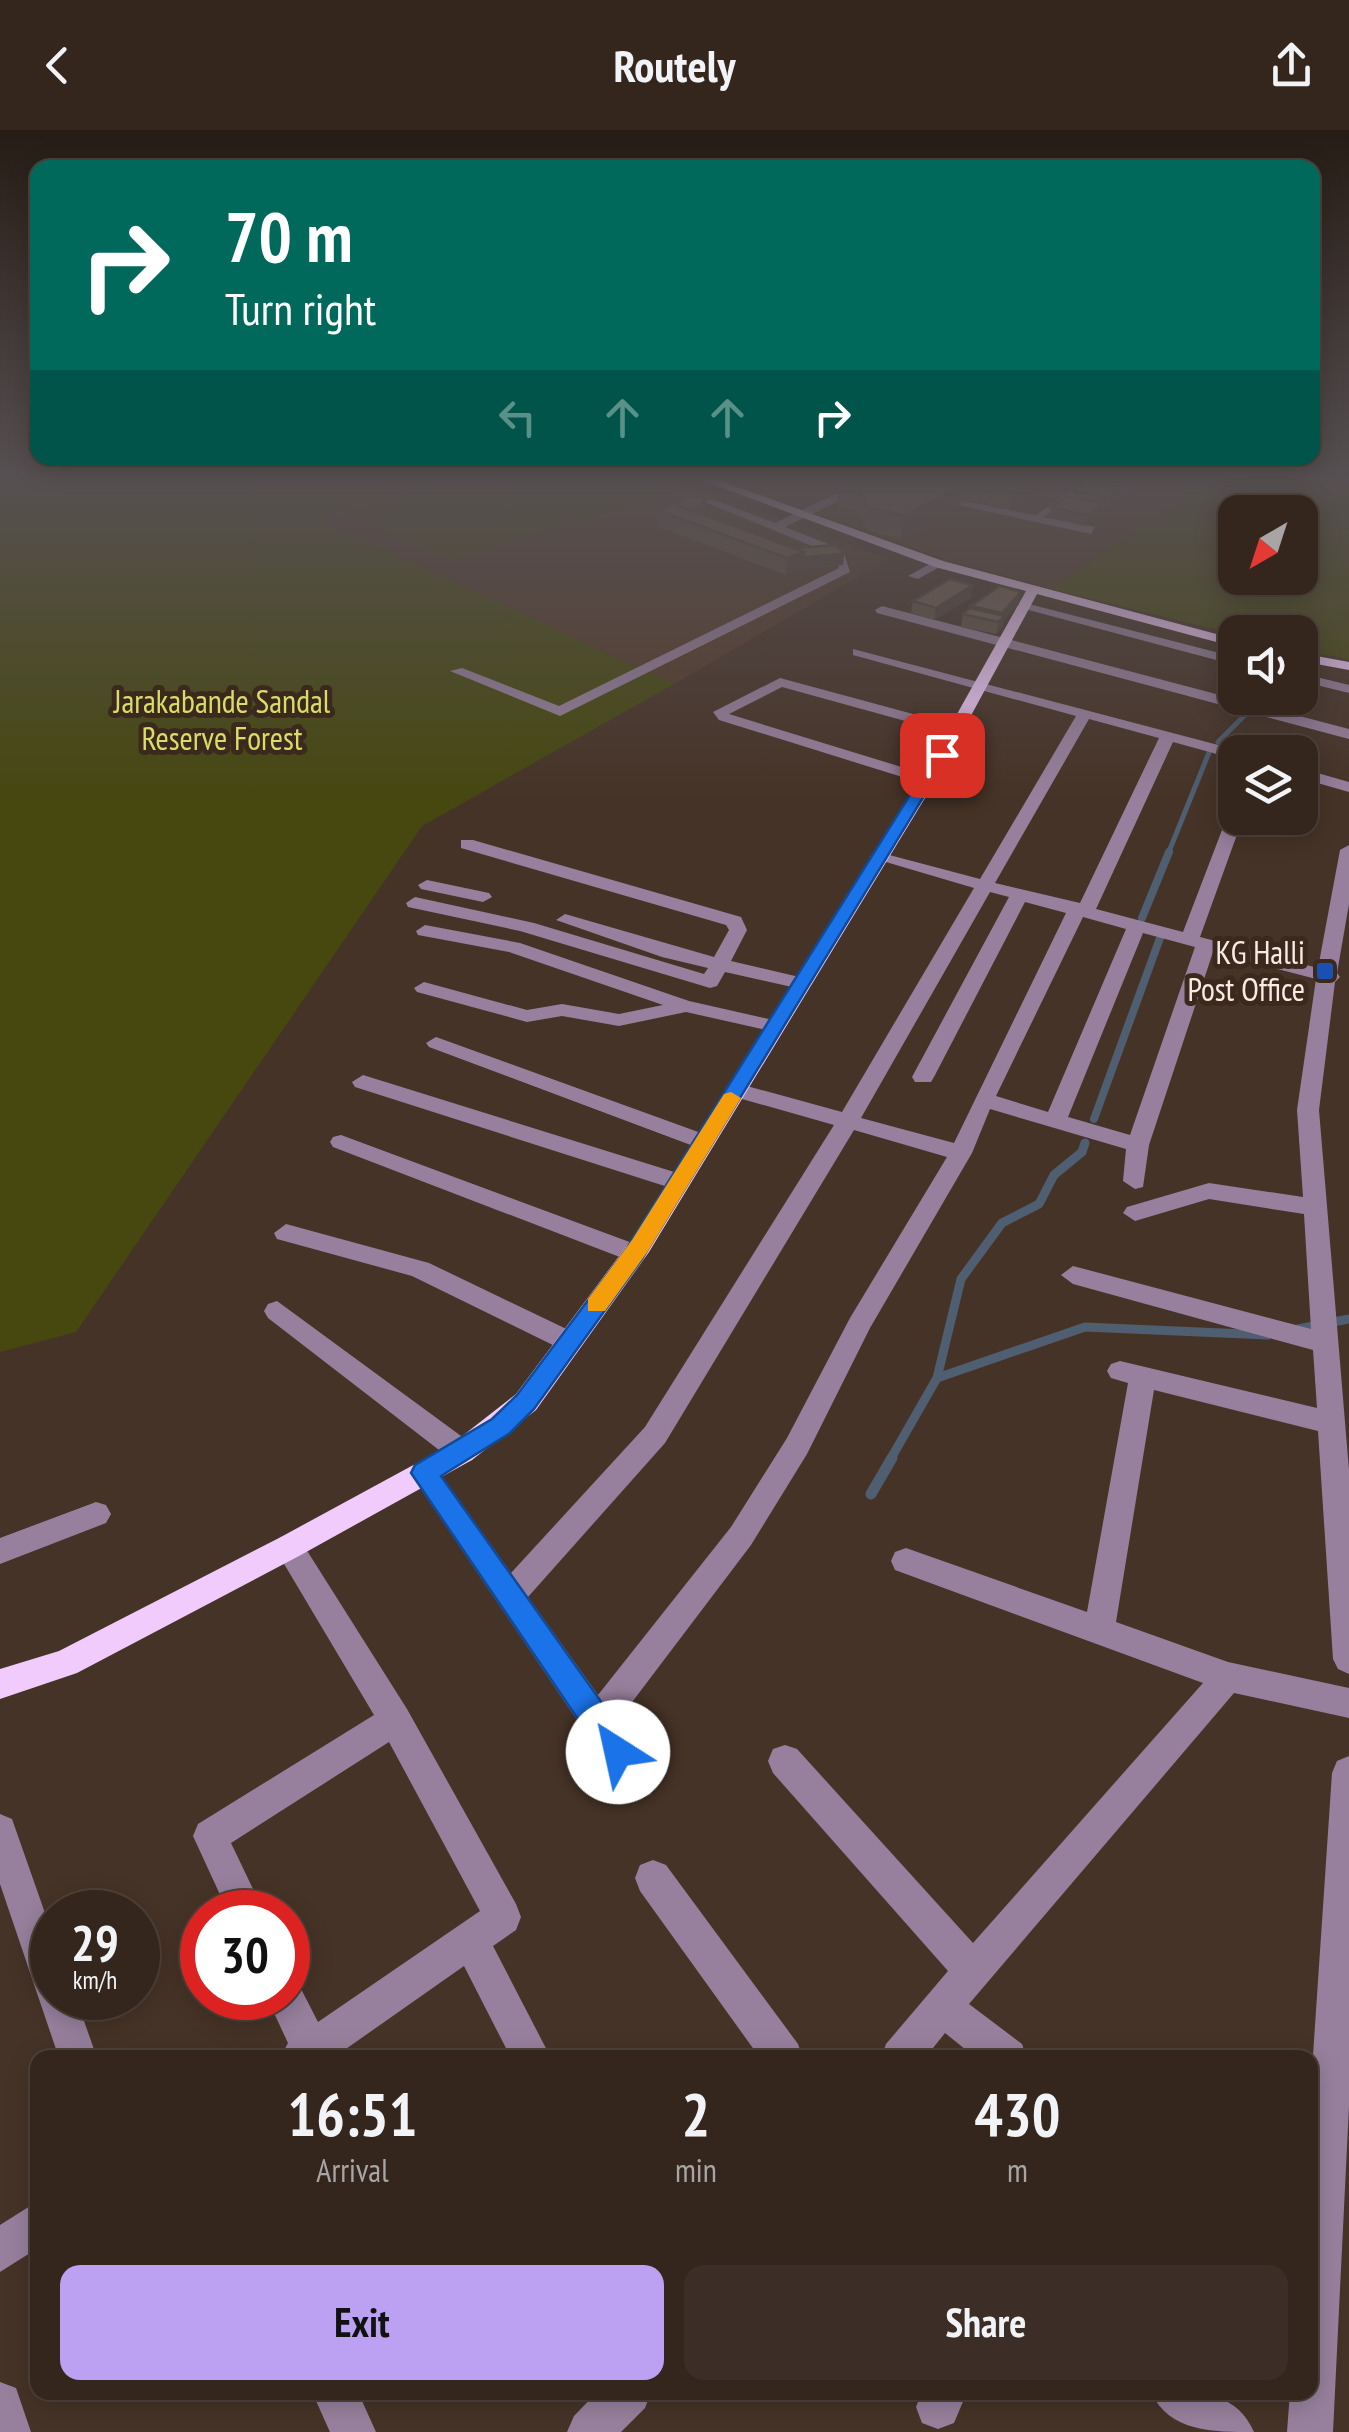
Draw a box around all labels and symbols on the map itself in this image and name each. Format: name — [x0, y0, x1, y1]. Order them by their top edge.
north arrow — [1218, 495, 1318, 595]
park label: Jarakabande Sandal Reserve Forest — [113, 680, 331, 759]
pin — [900, 713, 985, 798]
place label: KG Halli Post Office — [1187, 931, 1305, 1010]
marker: KG Halli Post Office — [1314, 960, 1336, 982]
position arrow — [566, 1700, 670, 1804]
speed limit sign: 30 — [180, 1890, 310, 2020]

